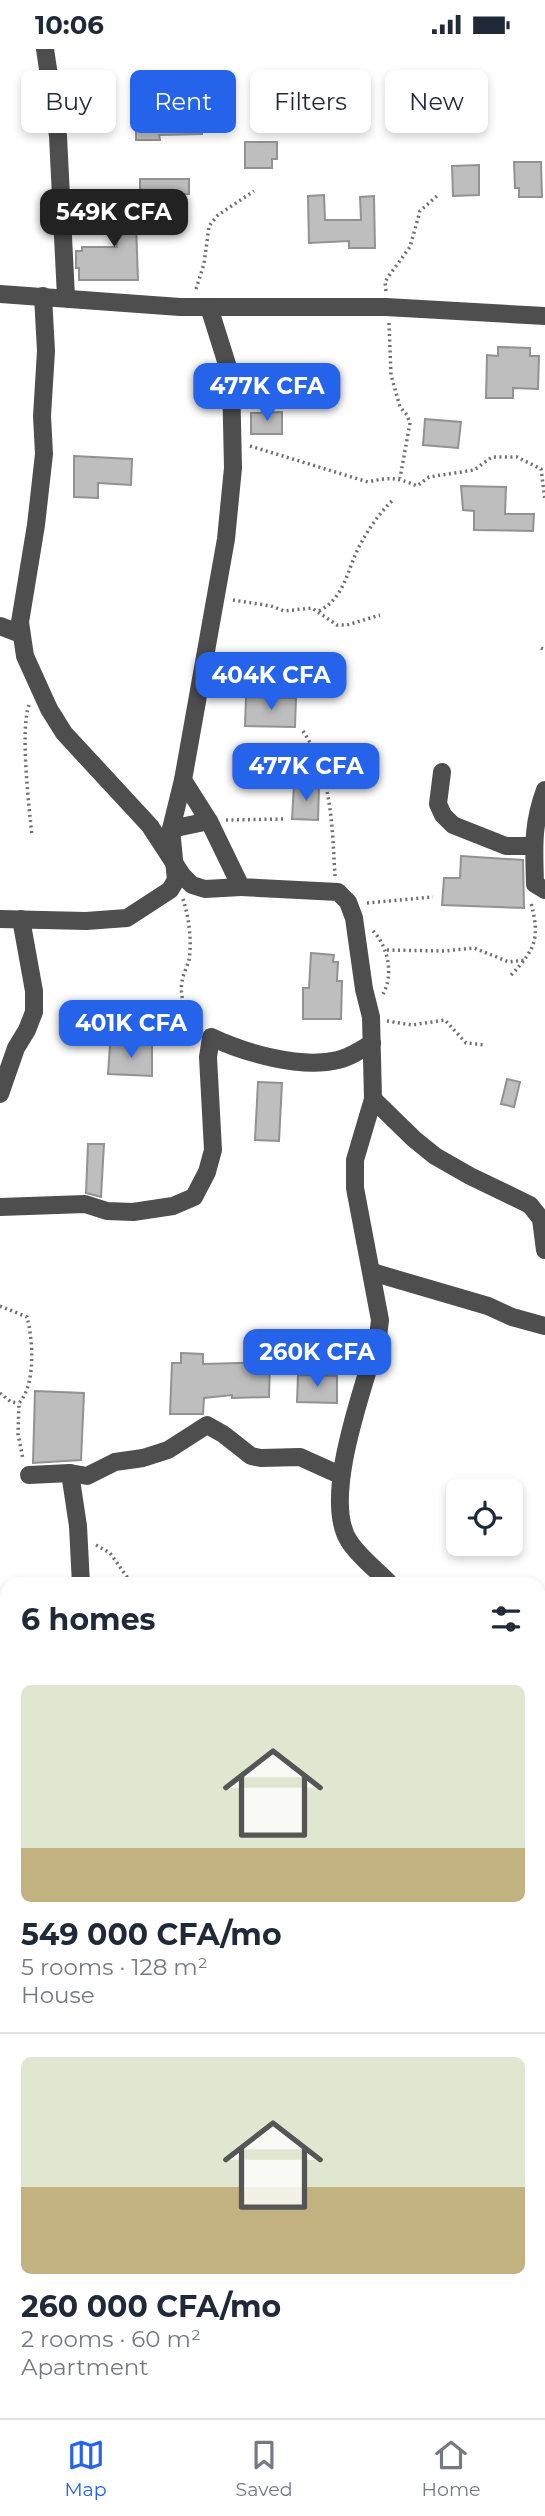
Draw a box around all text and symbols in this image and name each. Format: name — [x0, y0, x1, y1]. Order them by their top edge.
text: 10:06 — [35, 9, 104, 41]
chip: Buy — [21, 70, 116, 133]
chip: Rent — [130, 70, 236, 133]
chip: Filters — [250, 70, 371, 133]
chip: New — [385, 70, 488, 133]
pin: 549K CFA — [42, 189, 186, 249]
text: 549K CFA — [56, 198, 172, 226]
pin: 477K CFA — [195, 363, 339, 423]
text: 477K CFA — [209, 372, 325, 400]
pin: 404K CFA — [199, 653, 343, 712]
text: 404K CFA — [211, 661, 331, 689]
pin: 477K CFA — [234, 743, 378, 803]
text: 477K CFA — [248, 752, 364, 780]
pin: 401K CFA — [59, 1000, 203, 1060]
text: 401K CFA — [75, 1009, 187, 1037]
pin: 260K CFA — [245, 1329, 389, 1389]
text: 260K CFA — [259, 1338, 375, 1366]
map controls — [446, 1479, 523, 1556]
button: locate — [446, 1479, 523, 1556]
icon: filters — [487, 1600, 525, 1638]
text: 6 homes — [21, 1601, 156, 1638]
icon: home — [210, 1730, 336, 1856]
text: 549 000 CFA/mo — [21, 1916, 282, 1953]
text: 5 rooms · 128 m² — [21, 1953, 208, 1981]
text: House — [21, 1981, 95, 2009]
icon: home — [210, 2102, 336, 2228]
text: 260 000 CFA/mo — [21, 2288, 281, 2325]
text: 2 rooms · 60 m² — [21, 2325, 201, 2353]
text: Apartment — [21, 2353, 149, 2381]
tab: Map — [64, 2436, 107, 2501]
tab: Saved — [236, 2436, 293, 2501]
tab: Home — [422, 2436, 481, 2501]

